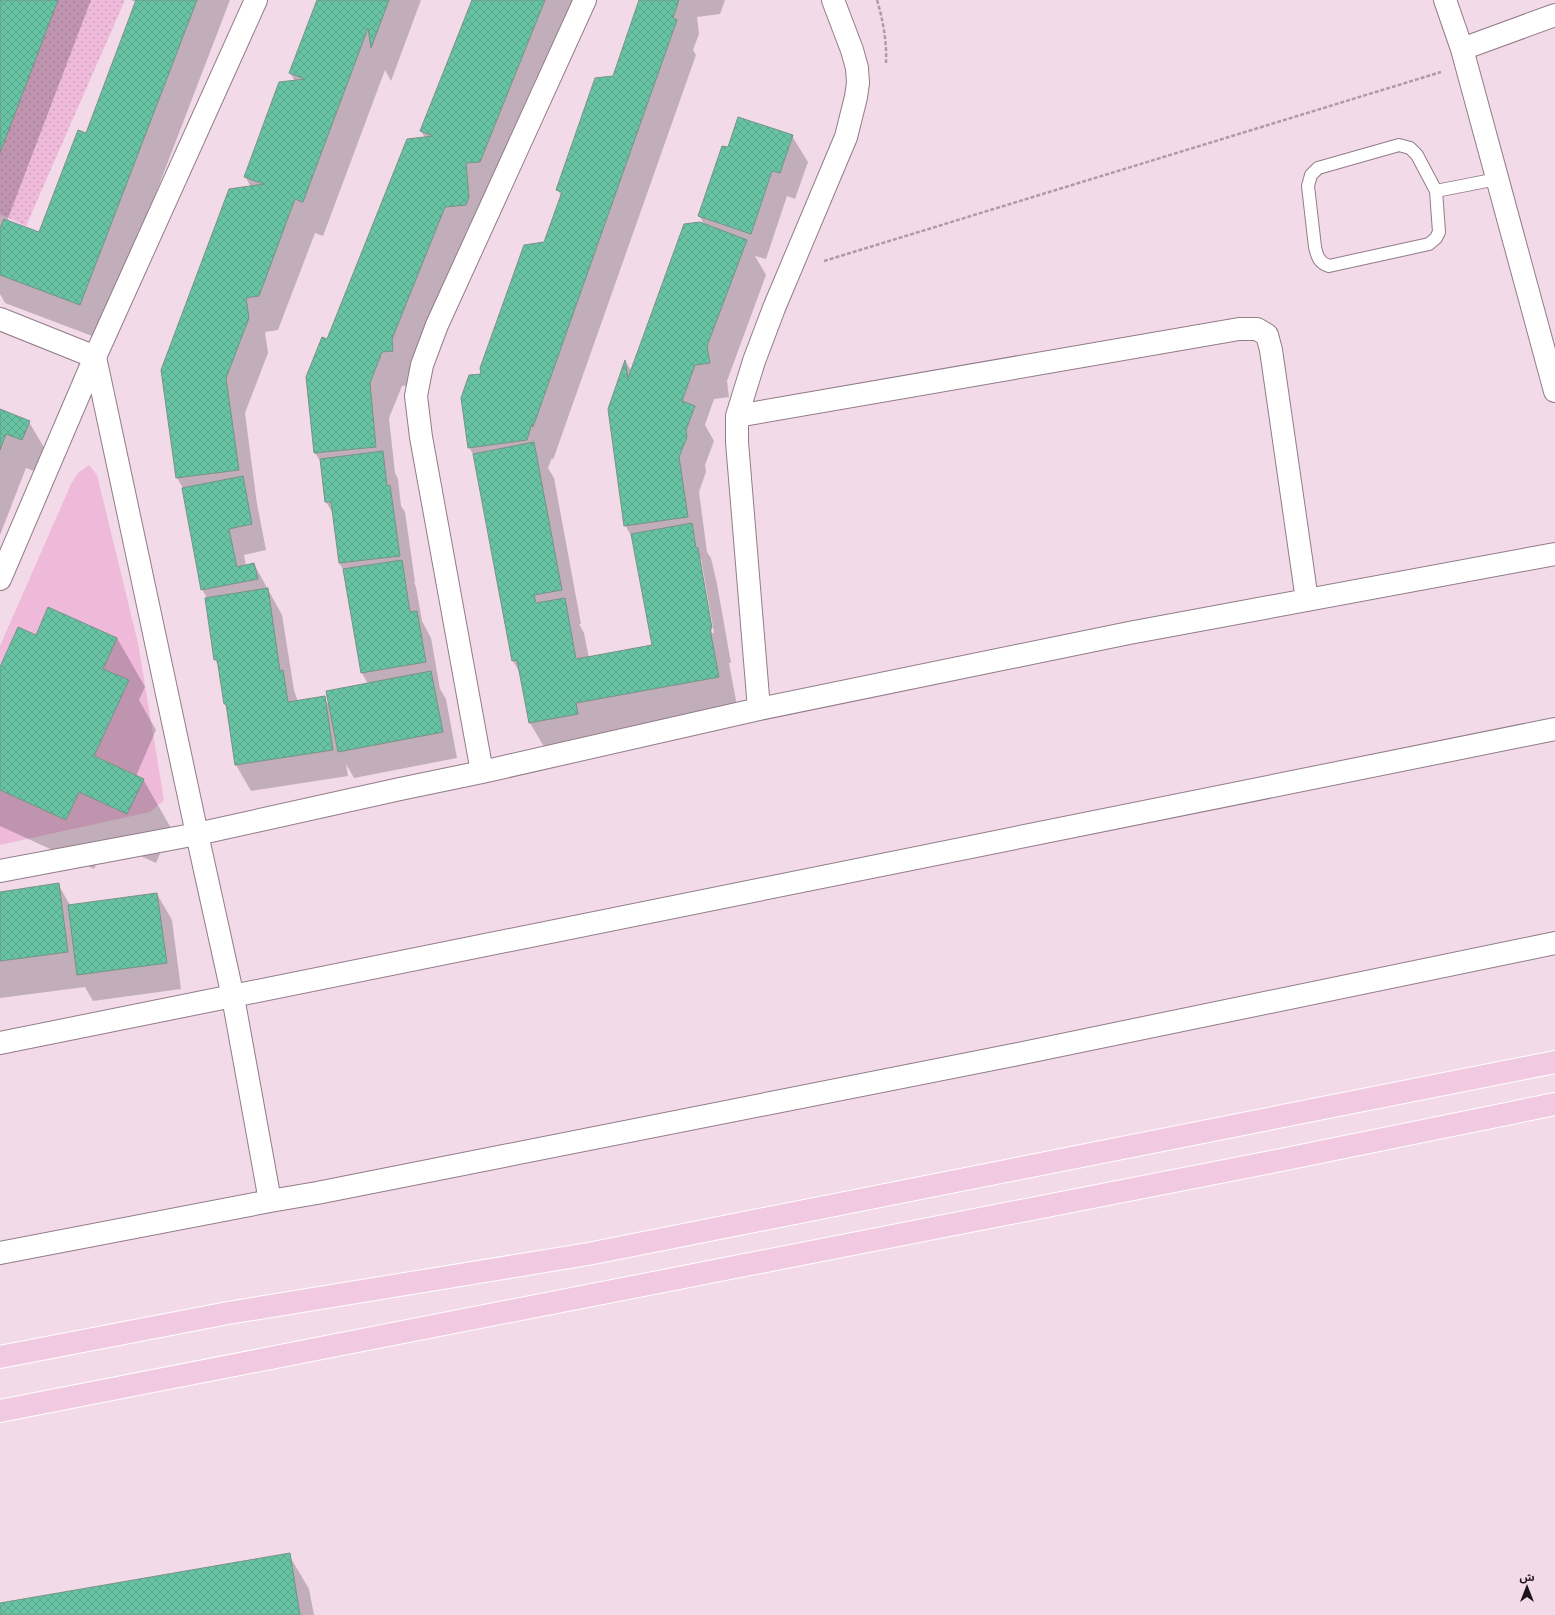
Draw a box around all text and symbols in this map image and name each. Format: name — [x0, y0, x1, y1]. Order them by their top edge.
north arrow — [1507, 1567, 1547, 1607]
text: ش — [1519, 1570, 1535, 1584]

